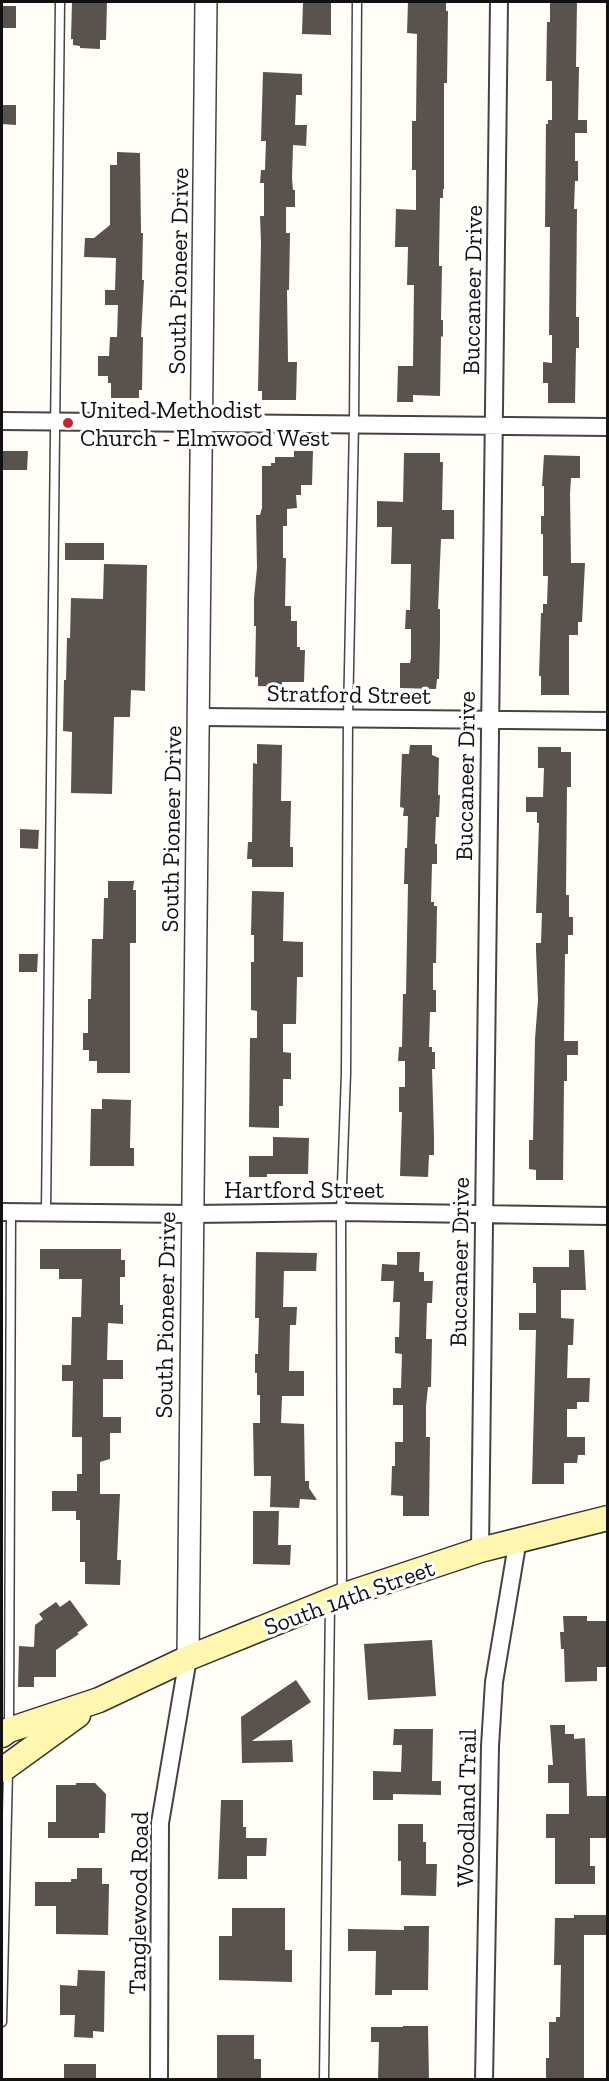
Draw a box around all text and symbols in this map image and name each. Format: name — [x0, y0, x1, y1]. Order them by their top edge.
street label: South Pioneer Drive — [162, 167, 194, 375]
street label: Buccaneer Drive — [456, 205, 488, 375]
place label: United Methodist Church - Elmwood West — [80, 395, 329, 452]
marker: United Methodist Church - Elmwood West — [61, 416, 75, 430]
street label: Stratford Street — [267, 678, 431, 710]
street label: Buccaneer Drive — [449, 691, 481, 861]
street label: South Pioneer Drive — [155, 725, 187, 933]
street label: Hartford Street — [224, 1175, 384, 1204]
street label: Buccaneer Drive — [443, 1177, 475, 1347]
street label: South Pioneer Drive — [149, 1211, 181, 1419]
street label: South 14th Street — [260, 1553, 438, 1641]
street label: Woodland Trail — [450, 1729, 482, 1887]
street label: Tanglewood Road — [122, 1811, 154, 1995]

